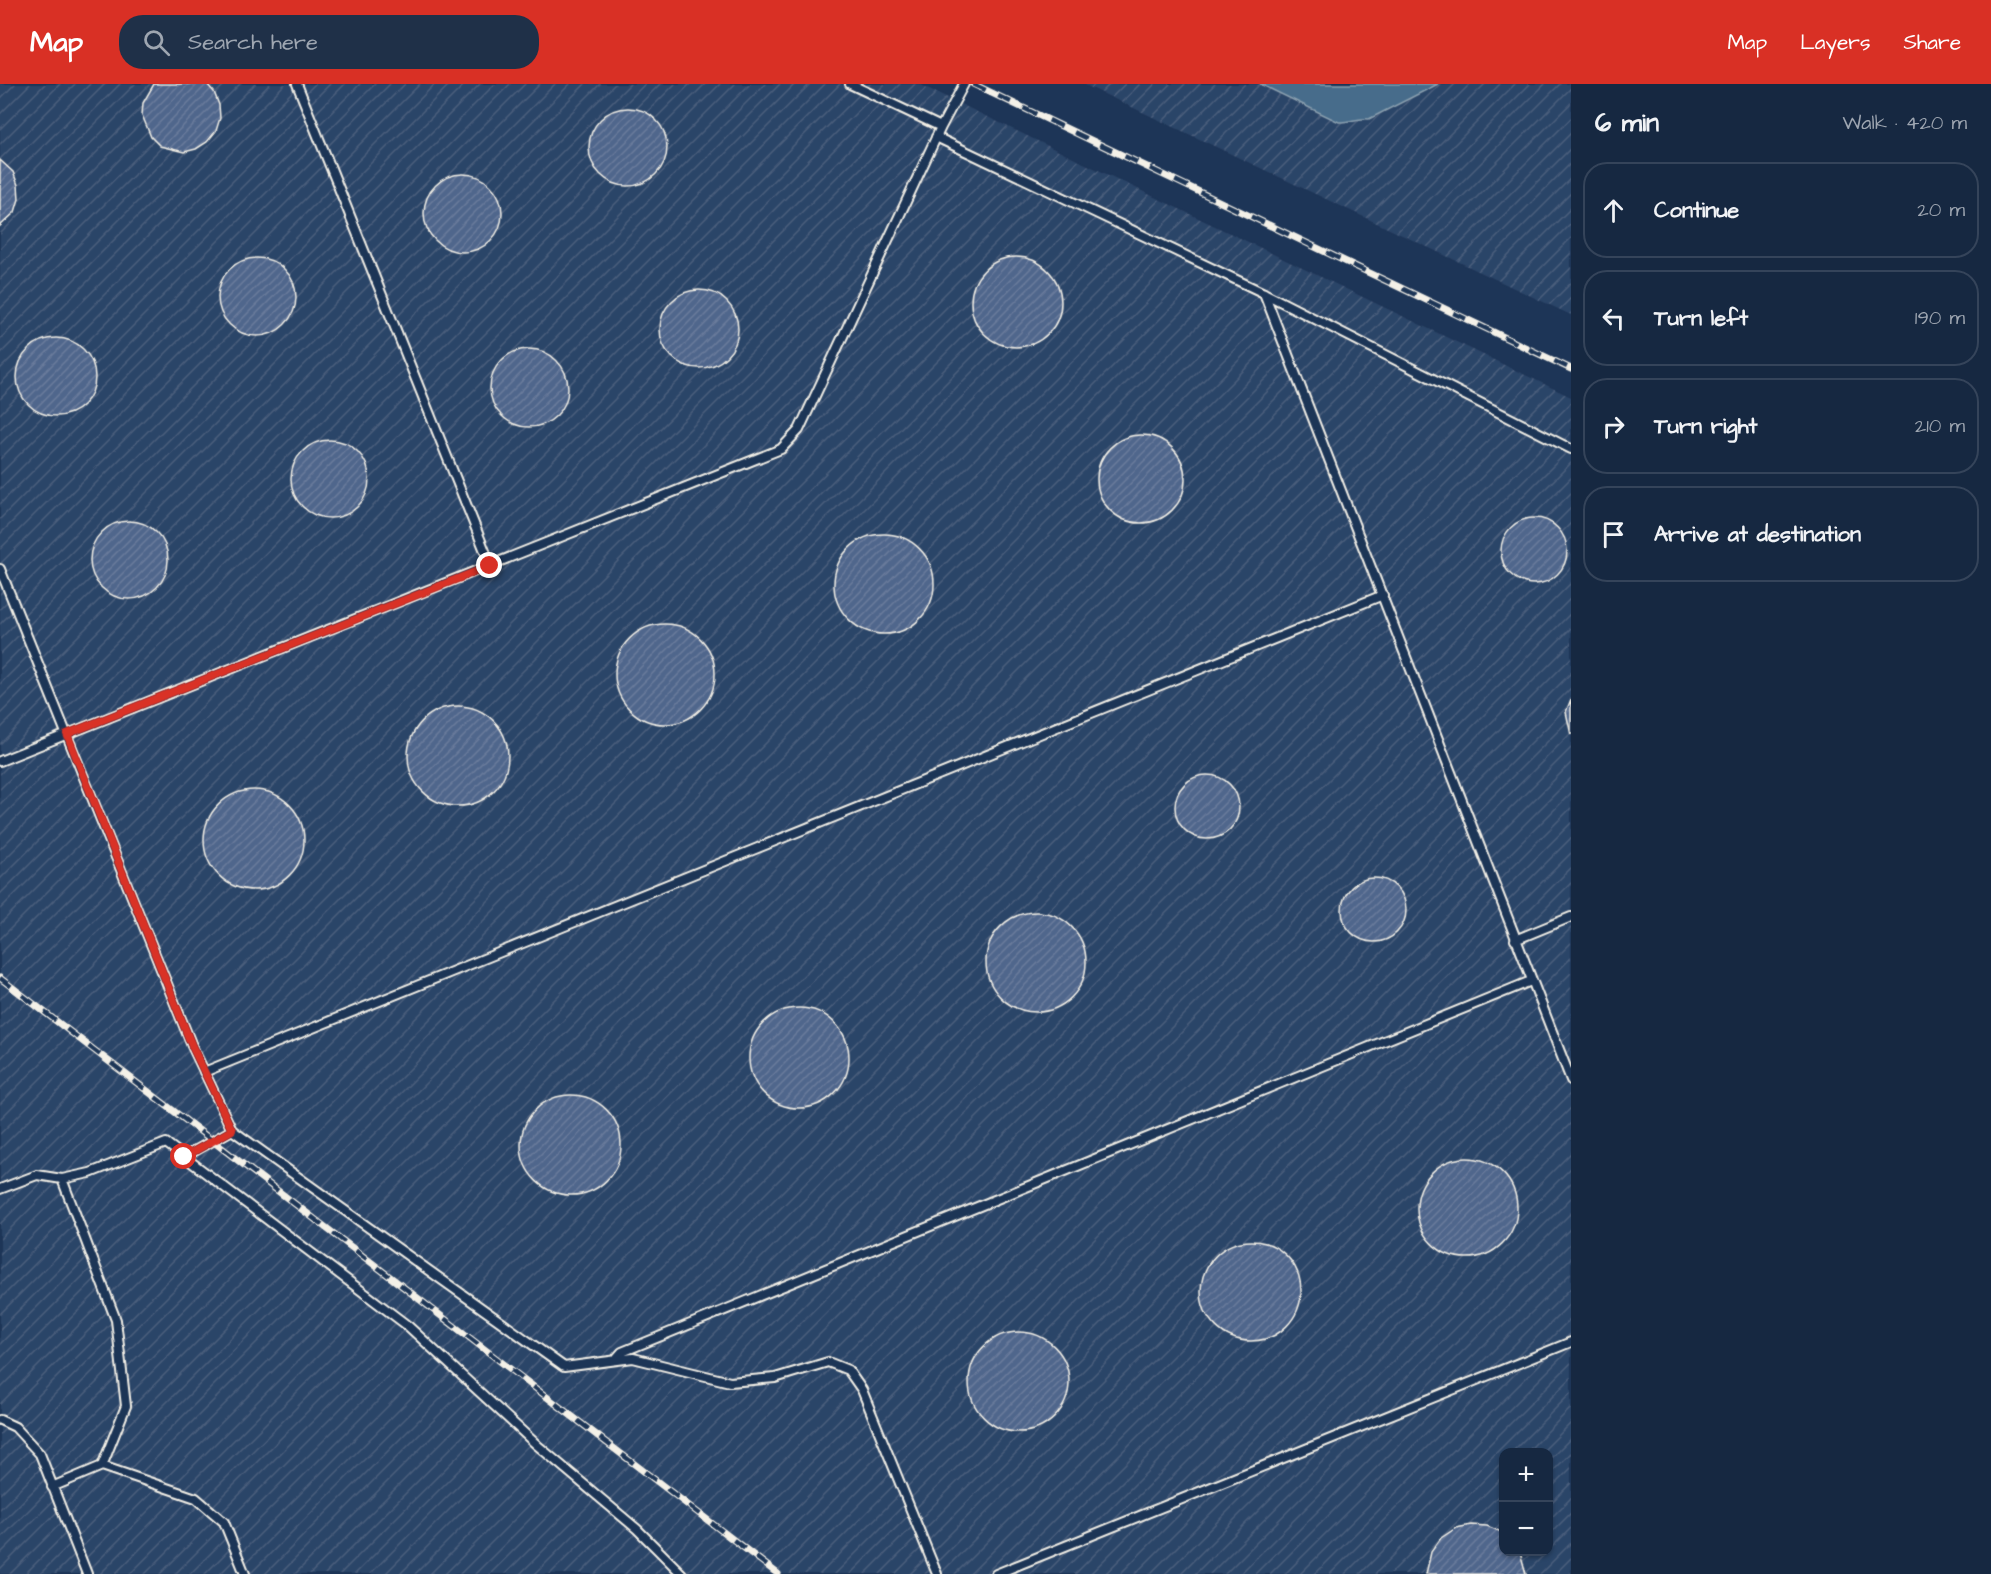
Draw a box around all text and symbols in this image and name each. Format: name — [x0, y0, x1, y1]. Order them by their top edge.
search box — [119, 15, 539, 69]
text: Map — [30, 23, 83, 62]
icon: search — [140, 26, 173, 59]
text: Search here — [188, 27, 318, 58]
text: Map — [1727, 28, 1767, 57]
text: Layers — [1800, 28, 1870, 57]
text: Share — [1903, 28, 1961, 57]
text: 6 min — [1595, 105, 1659, 141]
text: Walk · 420 m — [1843, 109, 1967, 137]
icon: ahead — [1597, 194, 1630, 227]
text: Continue — [1654, 195, 1739, 226]
text: 20 m — [1917, 196, 1965, 224]
icon: left — [1597, 302, 1630, 335]
text: Turn left — [1654, 303, 1748, 334]
text: 190 m — [1915, 304, 1965, 332]
icon: right — [1597, 410, 1630, 443]
text: Turn right — [1654, 411, 1757, 442]
text: 210 m — [1915, 412, 1965, 440]
icon: arrive — [1597, 518, 1630, 551]
text: Arrive at destination — [1654, 519, 1861, 550]
route end — [476, 552, 502, 578]
route start — [170, 1143, 196, 1169]
map controls — [1499, 1448, 1553, 1556]
button: + — [1499, 1448, 1553, 1502]
button: − — [1499, 1502, 1553, 1556]

